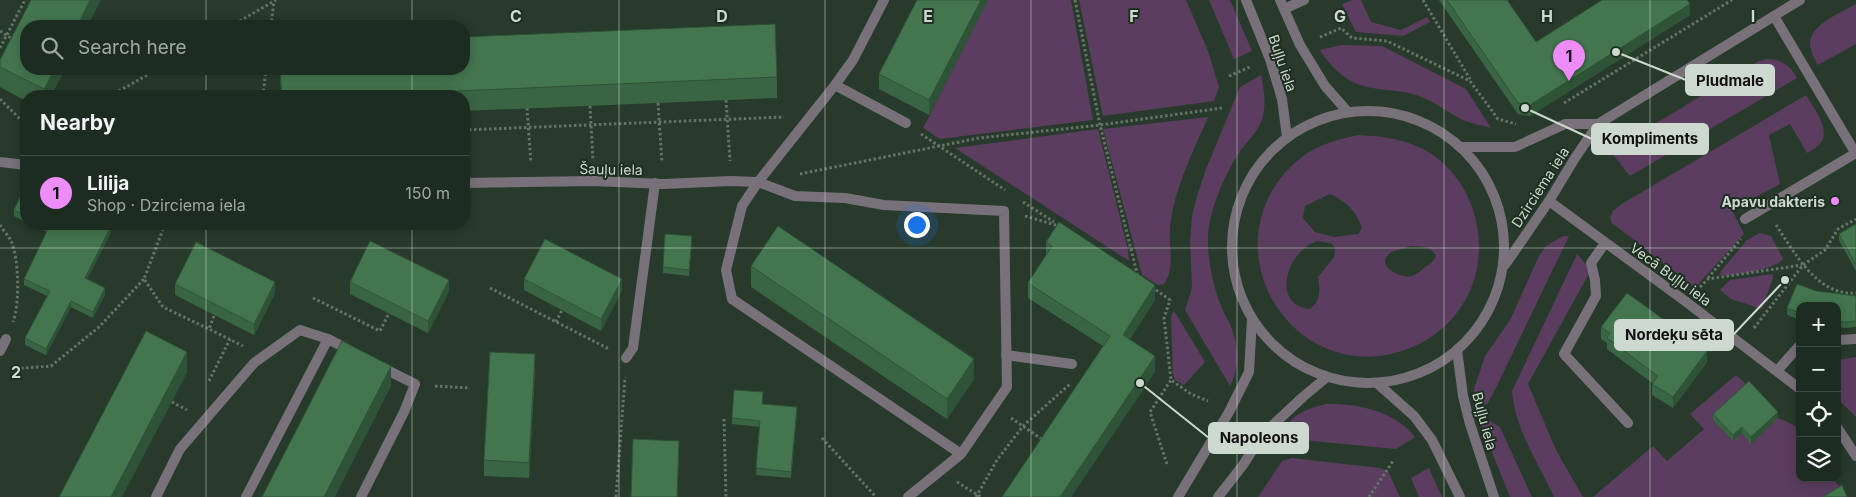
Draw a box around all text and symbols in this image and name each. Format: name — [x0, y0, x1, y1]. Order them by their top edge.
text: C — [510, 6, 522, 26]
text: D — [716, 6, 728, 26]
text: E — [923, 6, 933, 26]
text: F — [1129, 6, 1139, 26]
text: G — [1334, 6, 1346, 26]
text: H — [1541, 6, 1553, 26]
text: I — [1751, 6, 1755, 26]
search box — [20, 20, 470, 75]
street label: Buļļu iela — [1264, 32, 1301, 94]
icon: search — [38, 34, 66, 62]
text: Search here — [78, 36, 187, 59]
pin: 1 — [1553, 40, 1585, 81]
callout: Pludmale — [1686, 65, 1774, 95]
text: Pludmale — [1696, 71, 1764, 90]
text: Nearby — [40, 110, 115, 135]
callout: Kompliments — [1592, 124, 1708, 154]
text: Kompliments — [1602, 129, 1698, 148]
street label: Dzirciema iela — [1508, 144, 1572, 230]
street label: Šauļu iela — [579, 160, 643, 179]
text: Lilija — [87, 172, 129, 195]
text: 1 — [53, 183, 59, 203]
text: 150 m — [405, 183, 450, 203]
place label: Apavu dakteris — [1721, 193, 1825, 210]
text: Shop · Dzirciema iela — [87, 195, 246, 215]
marker: Apavu dakteris — [1829, 195, 1841, 207]
your location — [904, 212, 930, 238]
street label: Vecā Buļļu iela — [1626, 239, 1715, 310]
map controls — [1796, 302, 1841, 482]
button: + — [1796, 302, 1841, 347]
callout: Nordeķu sēta — [1615, 320, 1733, 350]
text: Nordeķu sēta — [1625, 325, 1723, 344]
button: − — [1796, 347, 1841, 392]
text: 2 — [11, 362, 21, 382]
street label: Buļļu iela — [1468, 390, 1501, 452]
button: locate — [1796, 392, 1841, 437]
callout: Napoleons — [1209, 423, 1308, 453]
text: Napoleons — [1220, 428, 1298, 447]
button: layers — [1796, 437, 1841, 482]

